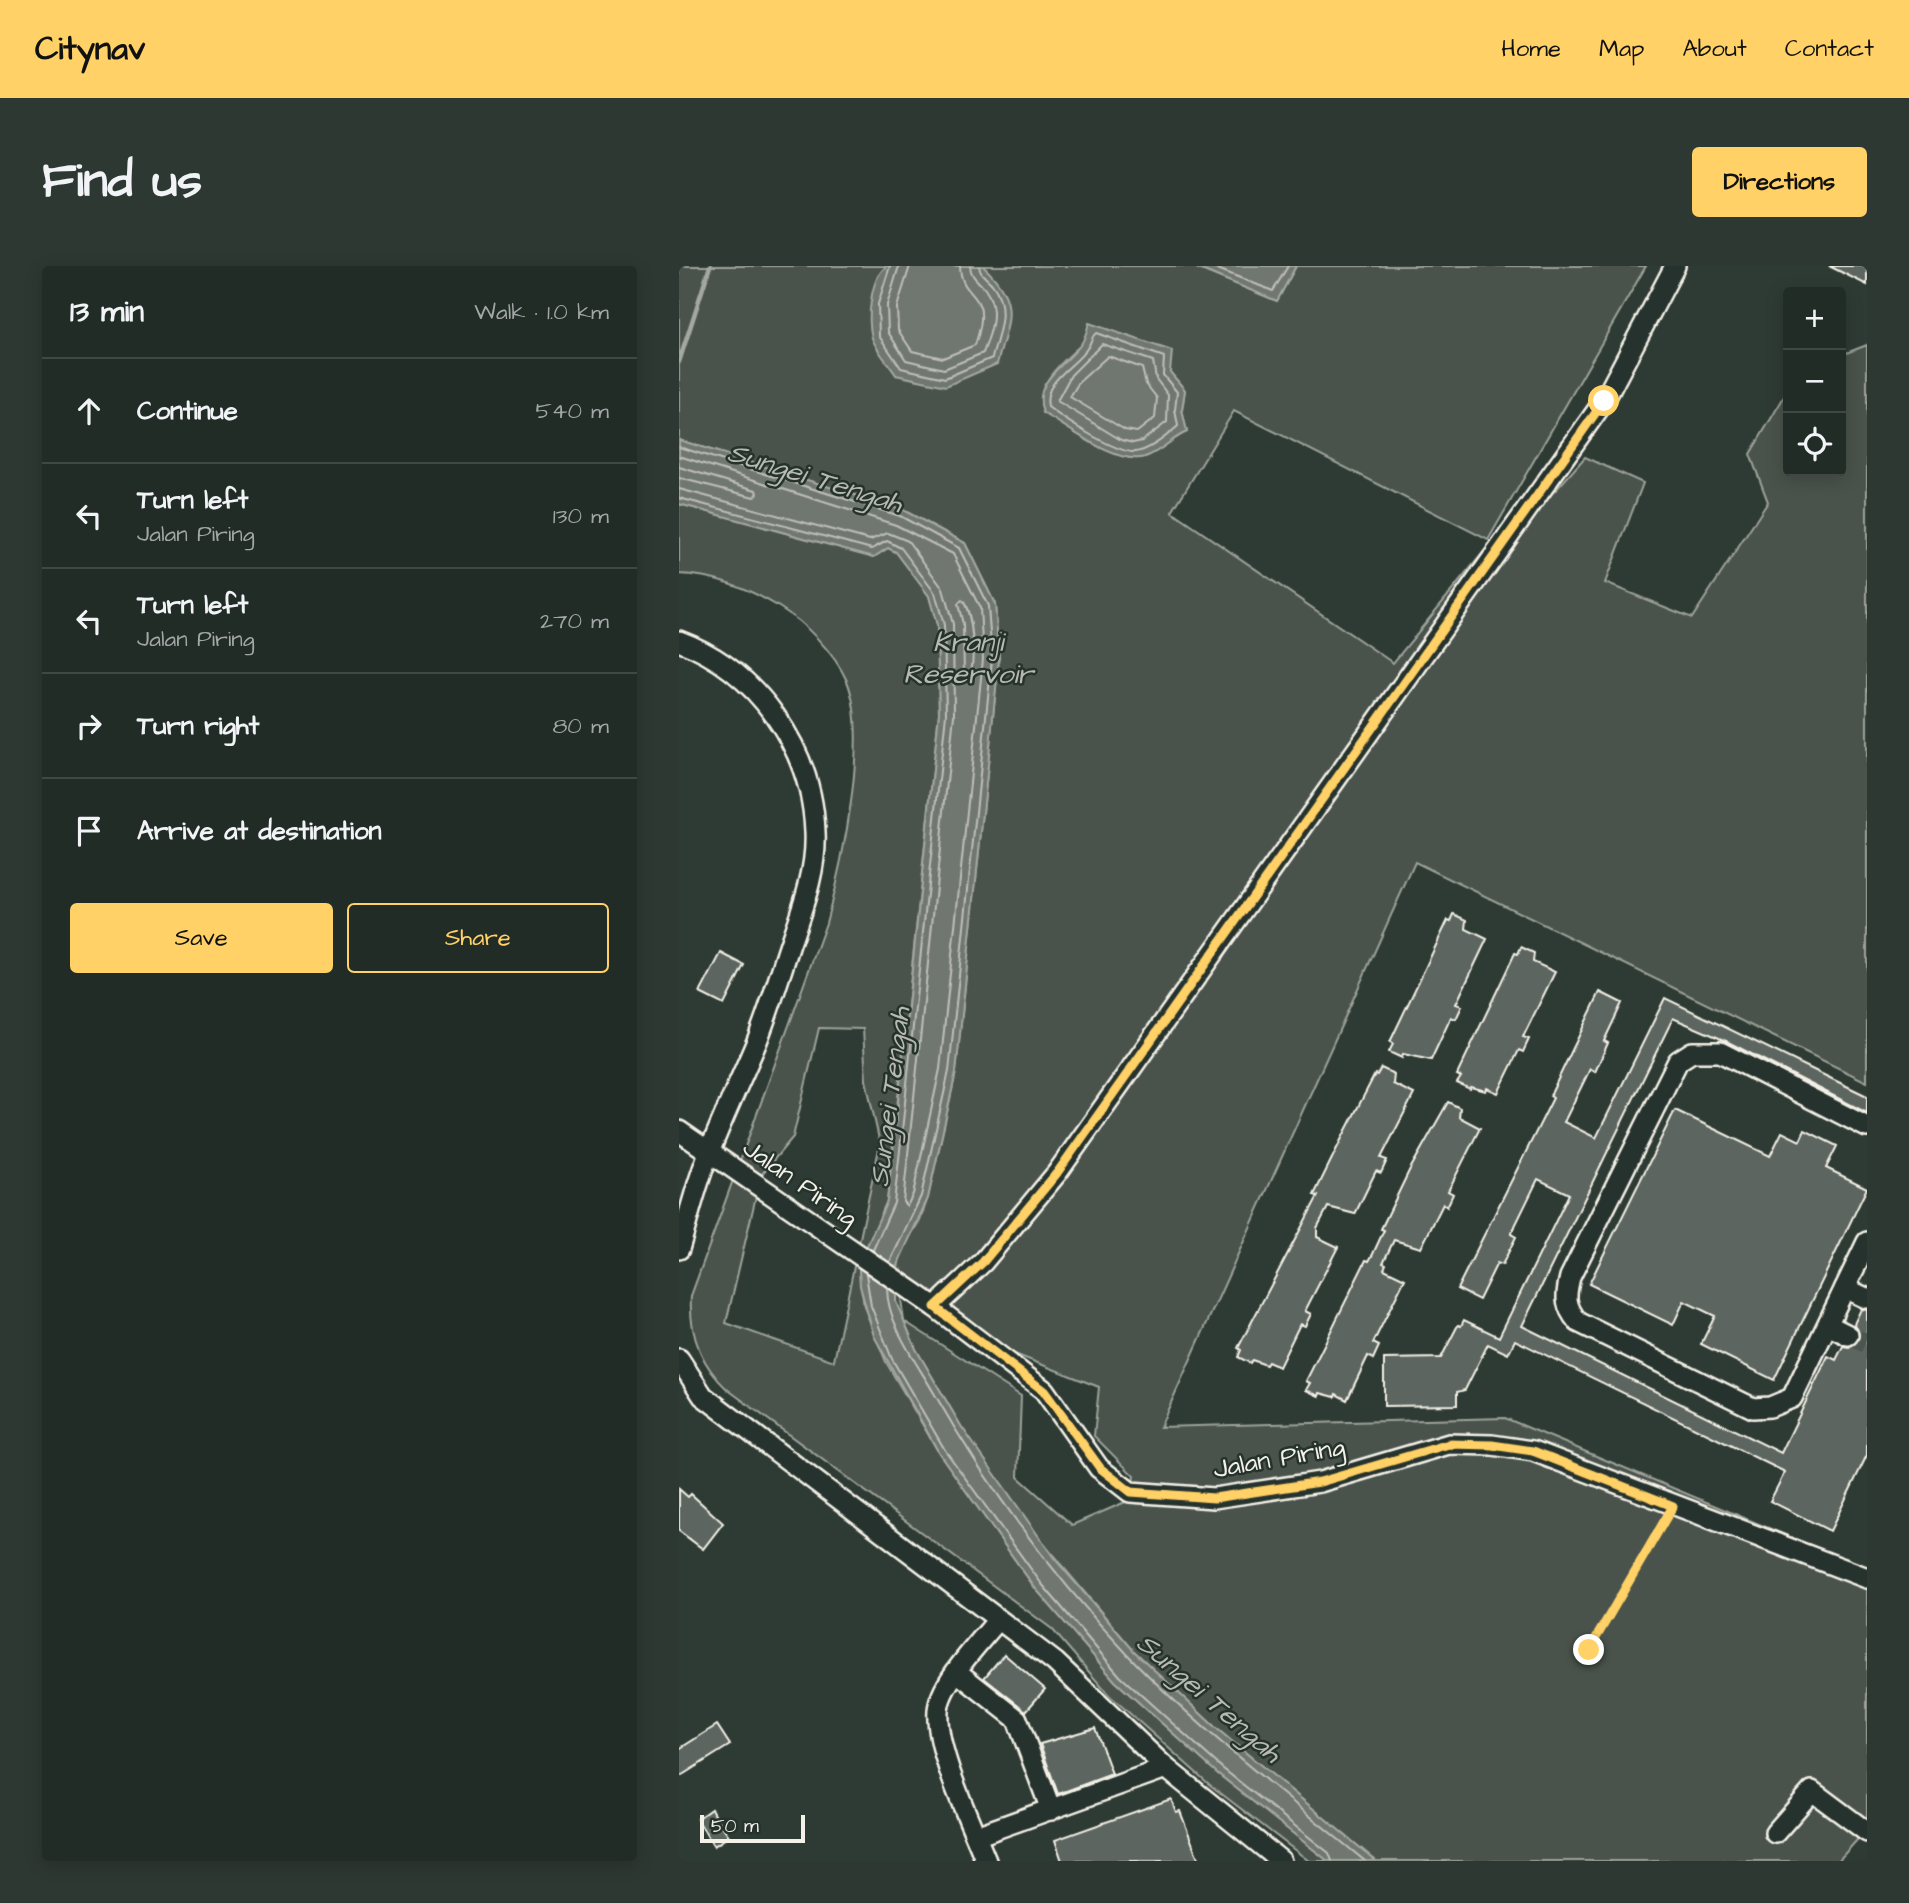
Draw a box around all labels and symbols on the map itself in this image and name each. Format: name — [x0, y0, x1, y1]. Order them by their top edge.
route start — [1588, 385, 1619, 416]
water label: Sungei Tengah — [723, 433, 908, 524]
water label: Kranji Reservoir — [903, 623, 1035, 694]
water label: Sungei Tengah — [860, 1004, 921, 1189]
street label: Jalan Piring — [734, 1130, 865, 1238]
street label: Jalan Piring — [1210, 1429, 1348, 1489]
water label: Sungei Tengah — [1127, 1624, 1291, 1773]
route end — [1573, 1634, 1604, 1665]
scale bar — [700, 1812, 805, 1844]

